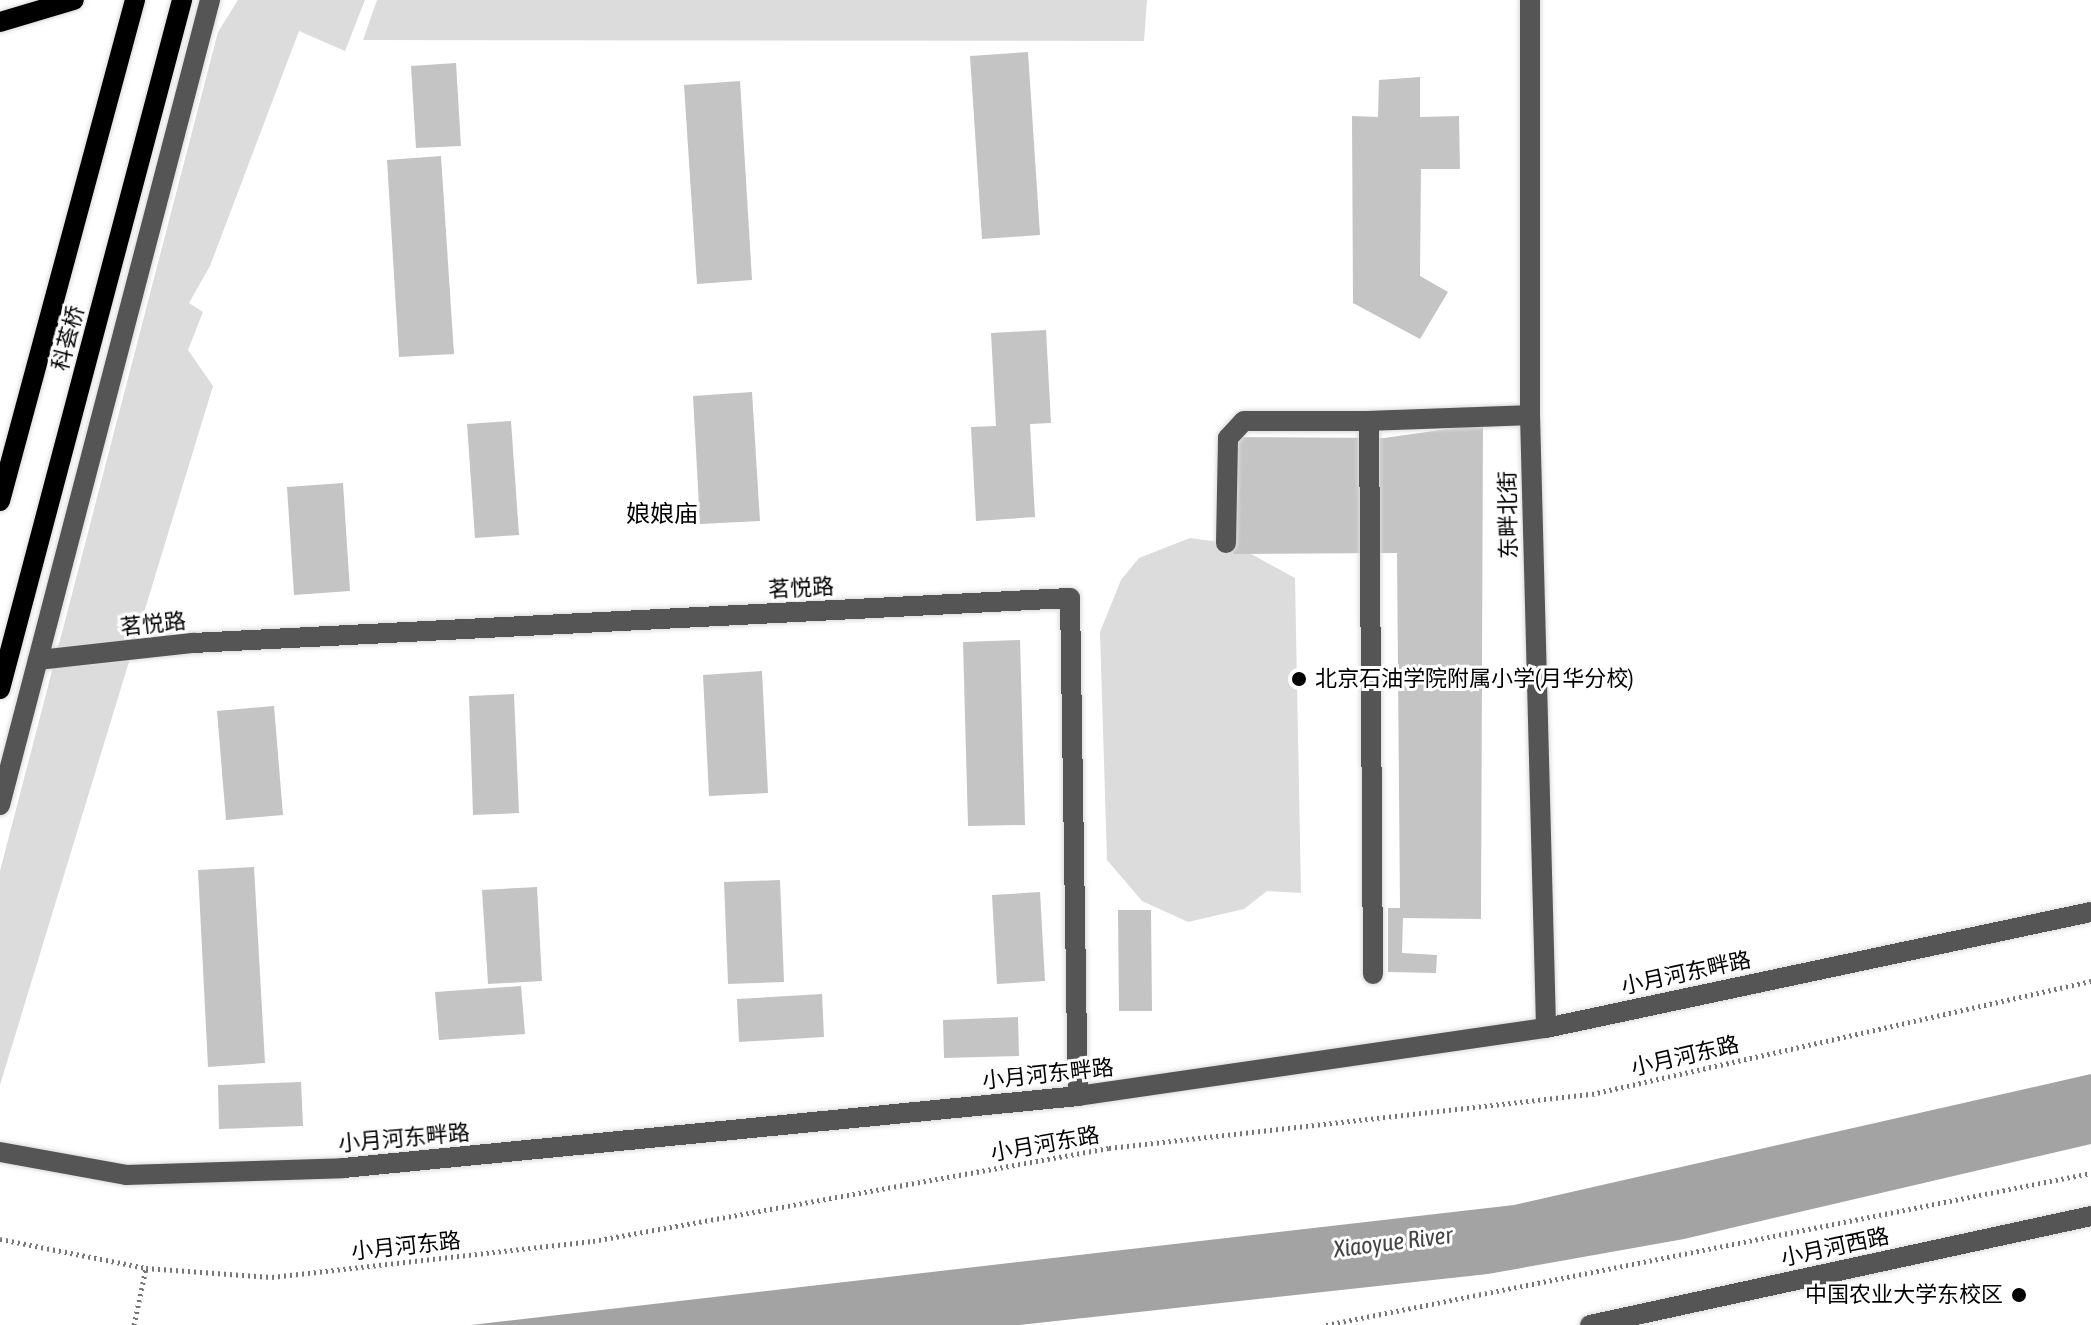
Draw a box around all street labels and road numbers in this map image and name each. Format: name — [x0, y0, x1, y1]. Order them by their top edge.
street label: 科荟桥 — [47, 303, 89, 373]
street label: 东畔北街 — [1494, 471, 1522, 559]
street label: 茗悦路 — [767, 573, 835, 603]
street label: 茗悦路 — [119, 607, 187, 641]
street label: 小月河东畔路 — [1619, 946, 1753, 1000]
street label: 小月河东路 — [1628, 1031, 1742, 1081]
street label: 小月河东畔路 — [981, 1054, 1115, 1094]
street label: 小月河东畔路 — [337, 1119, 471, 1157]
street label: 小月河东路 — [989, 1121, 1101, 1167]
street label: 小月河西路 — [1778, 1223, 1892, 1271]
street label: 小月河东路 — [350, 1227, 462, 1265]

